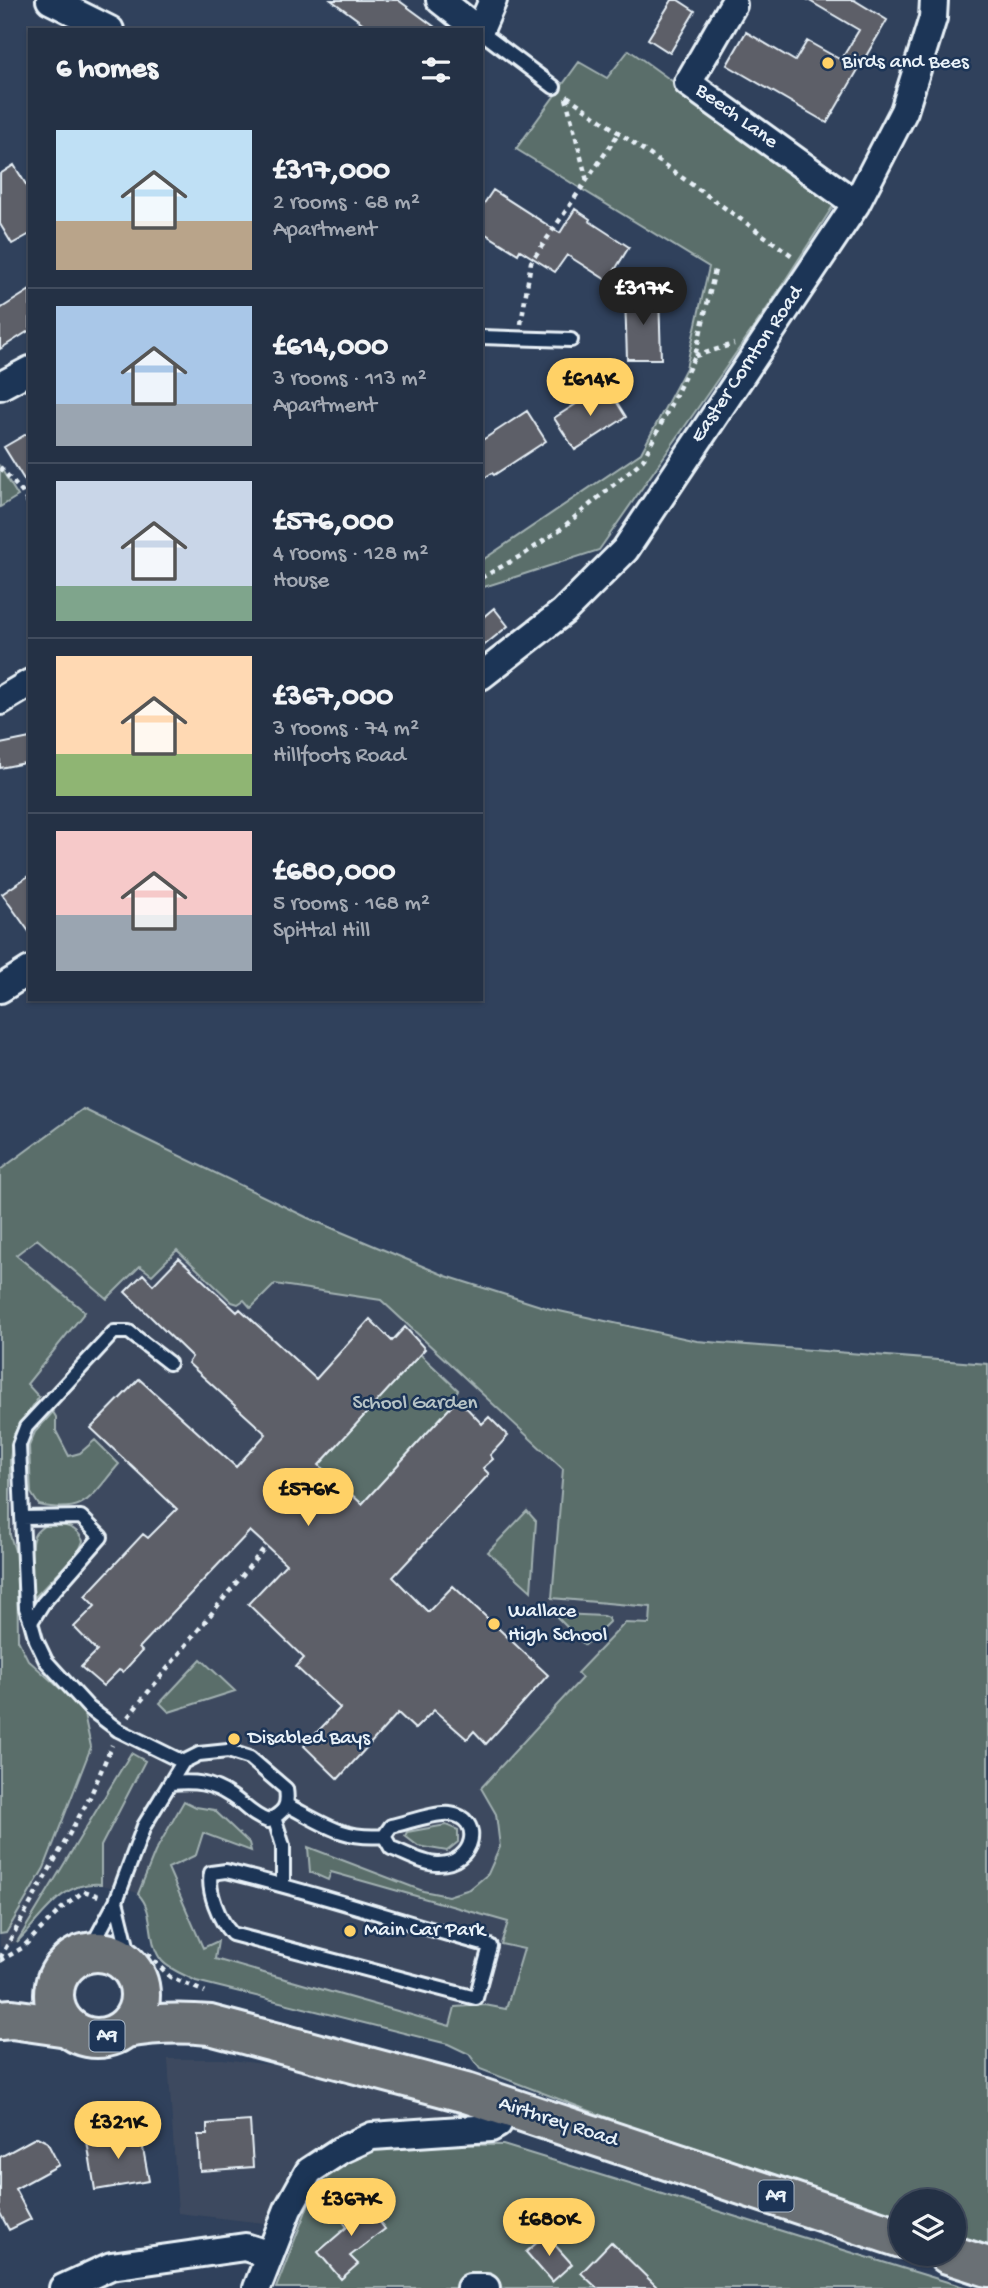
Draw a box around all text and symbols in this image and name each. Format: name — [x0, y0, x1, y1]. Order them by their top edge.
icon: filters — [417, 51, 455, 89]
place label: Birds and Bees — [841, 51, 970, 76]
text: 6 homes — [56, 53, 158, 88]
marker: Birds and Bees — [820, 55, 836, 71]
street label: Beech Lane — [689, 78, 783, 156]
text: £317,000 — [273, 155, 390, 190]
icon: home — [112, 158, 196, 242]
text: 2 rooms · 68 m² — [273, 190, 420, 217]
text: Apartment — [273, 217, 377, 244]
pin: £317K — [594, 268, 692, 327]
text: £317K — [615, 276, 671, 303]
street label: Easter Cornton Road — [686, 280, 811, 448]
text: £614,000 — [273, 331, 388, 366]
icon: home — [112, 334, 196, 418]
pin: £614K — [541, 358, 639, 418]
text: 3 rooms · 113 m² — [273, 366, 427, 393]
text: £614K — [563, 367, 617, 394]
text: Apartment — [273, 393, 377, 420]
text: £576,000 — [273, 506, 393, 541]
icon: home — [112, 509, 196, 593]
text: 4 rooms · 128 m² — [273, 541, 428, 568]
text: House — [273, 568, 329, 595]
text: £367,000 — [273, 681, 393, 716]
icon: home — [112, 684, 196, 768]
text: 3 rooms · 74 m² — [273, 716, 419, 743]
text: Hillfoots Road — [273, 743, 406, 770]
text: £680,000 — [273, 856, 396, 891]
icon: home — [112, 859, 196, 943]
text: 5 rooms · 168 m² — [273, 891, 430, 918]
text: Spittal Hill — [273, 918, 370, 945]
park label: School Garden — [352, 1392, 478, 1417]
pin: £576K — [259, 1468, 357, 1528]
text: £576K — [279, 1477, 337, 1504]
place label: Wallace High School — [508, 1600, 607, 1649]
marker: Wallace High School — [486, 1616, 502, 1632]
place label: Disabled Bays — [246, 1727, 371, 1752]
marker: Disabled Bays — [226, 1731, 242, 1747]
place label: Main Car Park — [364, 1919, 488, 1944]
marker: Main Car Park — [342, 1923, 358, 1939]
road number: A9 — [90, 2020, 124, 2052]
street label: Airthrey Road — [495, 2092, 622, 2155]
pin: £321K — [69, 2102, 167, 2161]
text: £321K — [90, 2110, 146, 2137]
pin: £367K — [302, 2178, 400, 2238]
road number: A9 — [758, 2180, 794, 2212]
text: £367K — [322, 2187, 380, 2214]
map controls — [889, 2189, 966, 2266]
button: layers — [889, 2189, 966, 2266]
pin: £680K — [500, 2198, 598, 2258]
text: £680K — [519, 2207, 579, 2234]

